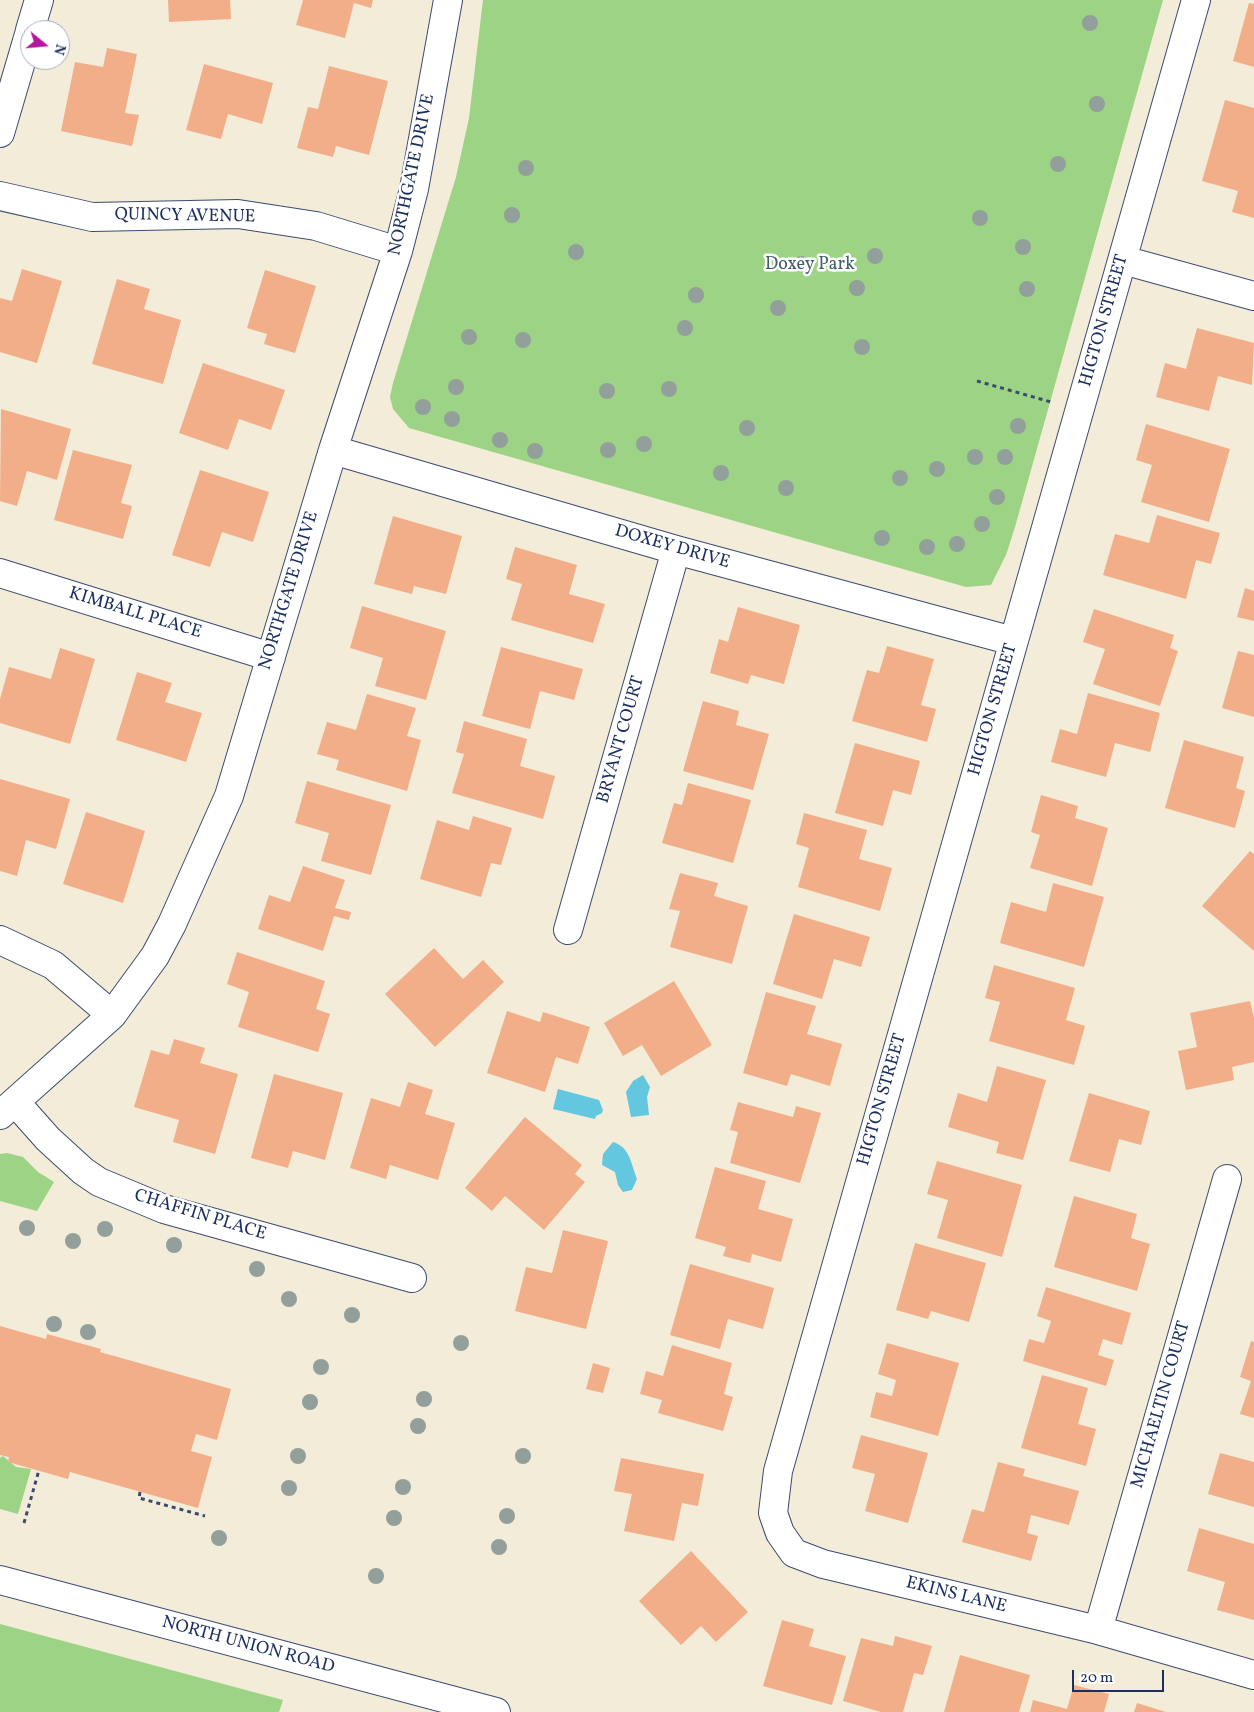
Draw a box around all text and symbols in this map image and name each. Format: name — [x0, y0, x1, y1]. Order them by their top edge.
north arrow — [20, 20, 70, 70]
text: N — [48, 42, 69, 57]
street label: NORTHGATE DRIVE — [385, 92, 441, 258]
street label: QUINCY AVENUE — [114, 205, 256, 229]
street label: HIGTON STREET — [1076, 253, 1134, 389]
park label: Doxey Park — [765, 255, 855, 277]
street label: NORTHGATE DRIVE — [256, 509, 324, 673]
street label: DOXEY DRIVE — [612, 521, 732, 575]
street label: KIMBALL PLACE — [66, 584, 204, 644]
street label: HIGTON STREET — [965, 642, 1023, 778]
street label: BRYANT COURT — [594, 674, 650, 806]
street label: HIGTON STREET — [854, 1032, 912, 1168]
street label: CHAFFIN PLACE — [131, 1186, 269, 1246]
street label: MICHAELTIN COURT — [1128, 1319, 1196, 1491]
street label: EKINS LANE — [903, 1573, 1009, 1619]
street label: NORTH UNION ROAD — [159, 1613, 337, 1679]
scale bar — [1074, 1660, 1166, 1692]
text: 20 m — [1080, 1668, 1113, 1689]

